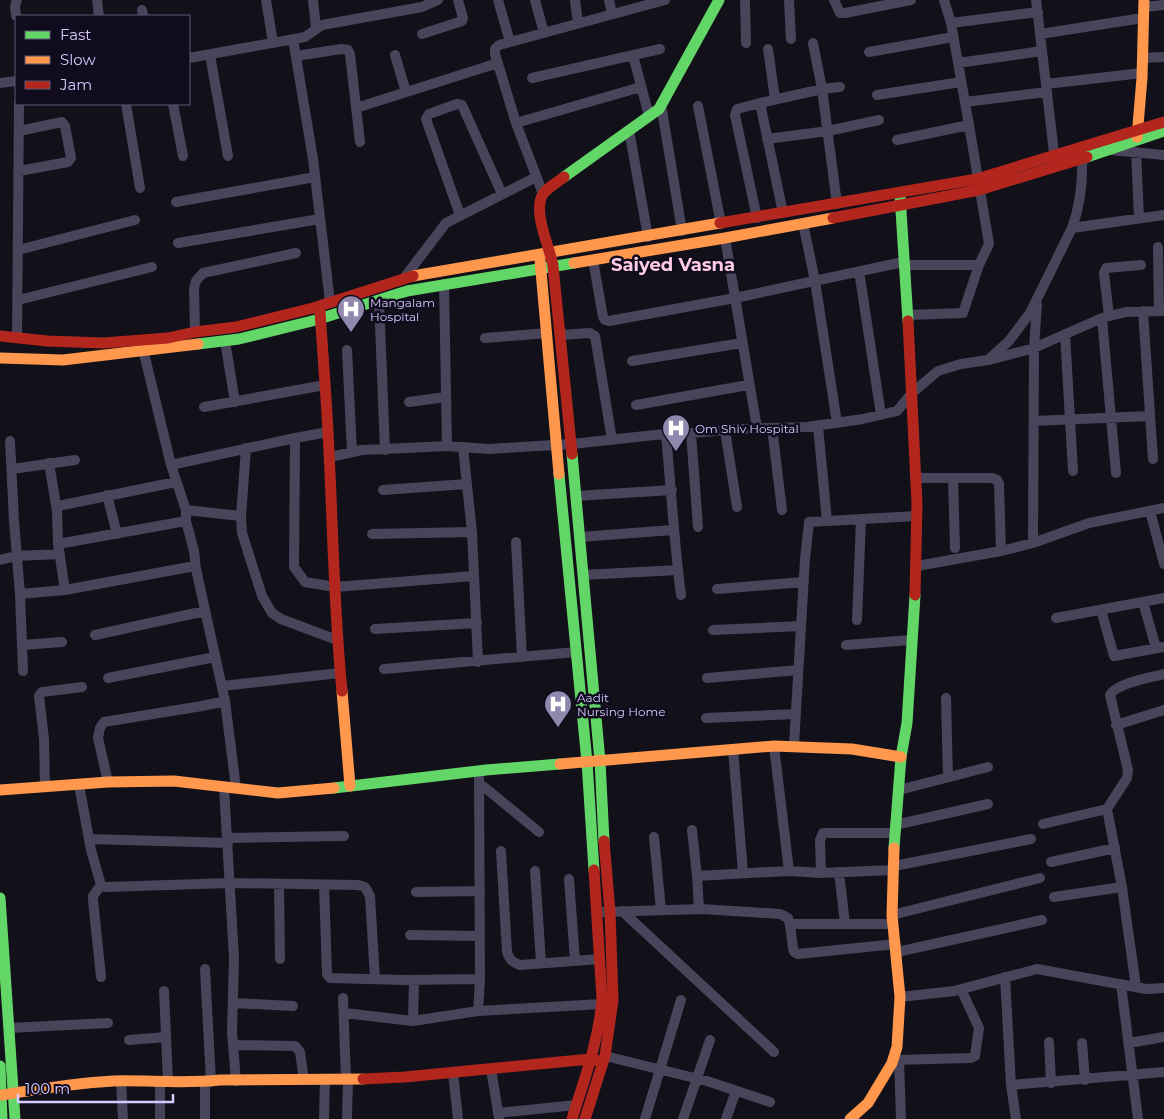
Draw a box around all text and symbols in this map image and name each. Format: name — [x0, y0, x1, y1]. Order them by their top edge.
legend — [15, 15, 190, 105]
text: Fast — [60, 25, 91, 44]
text: Slow — [60, 50, 96, 69]
text: Jam — [59, 75, 92, 94]
district label: Saiyed Vasna — [611, 254, 735, 276]
hospital icon: Mangalam Hospital — [336, 294, 366, 333]
place label: Mangalam Hospital — [370, 295, 435, 324]
hospital icon: Om Shiv Hospital — [661, 413, 691, 452]
place label: Om Shiv Hospital — [695, 421, 799, 436]
hospital icon: Aadit Nursing Home — [543, 689, 573, 728]
place label: Aadit Nursing Home — [577, 690, 665, 719]
scale bar — [18, 1072, 172, 1104]
text: 100 m — [25, 1079, 70, 1098]

